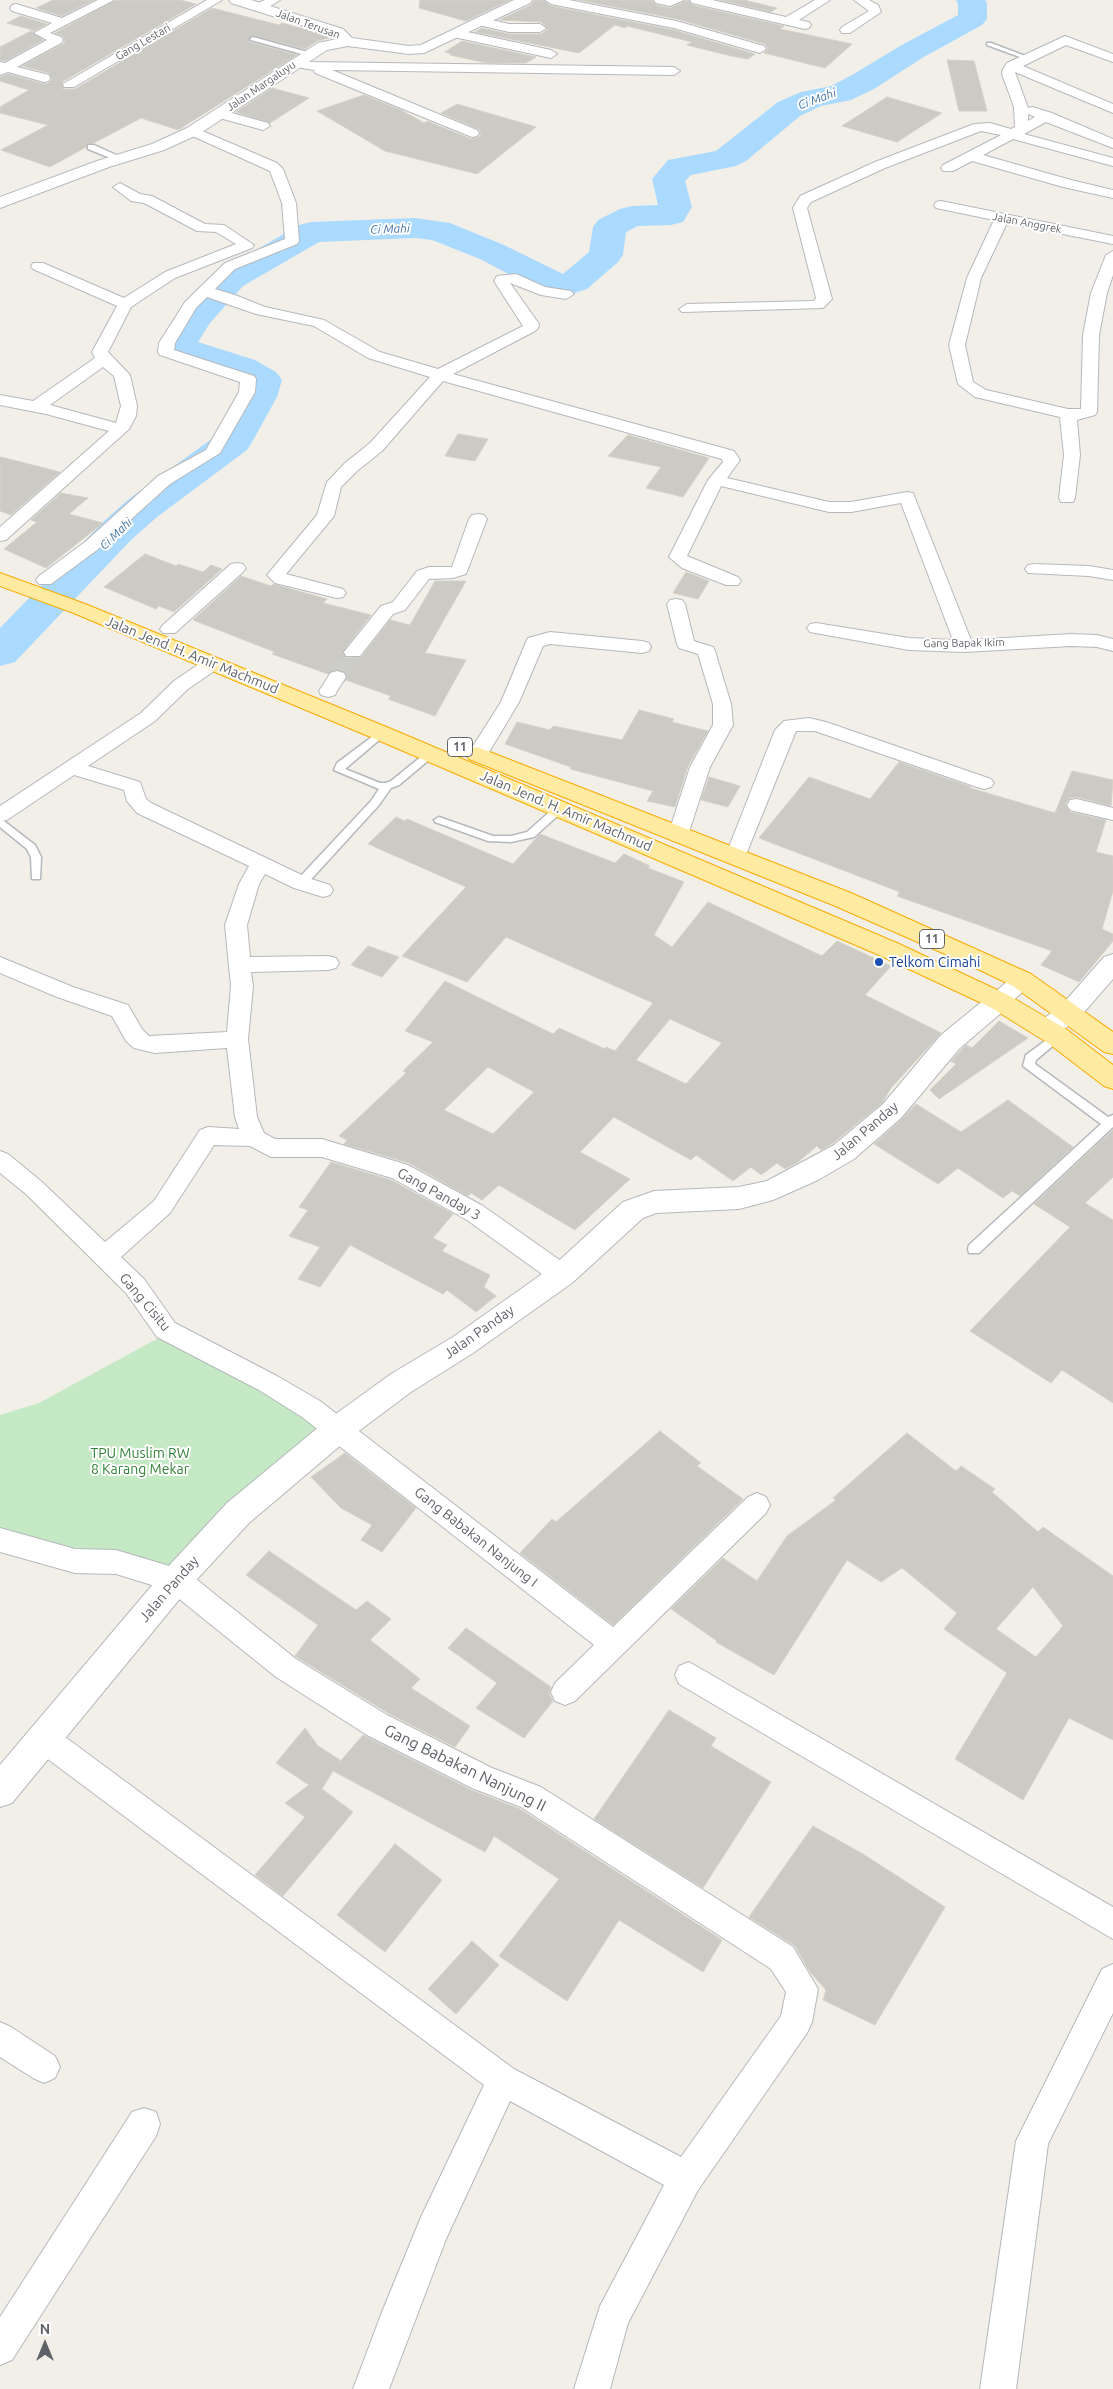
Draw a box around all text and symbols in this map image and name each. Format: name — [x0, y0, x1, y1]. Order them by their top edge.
street label: Jalan Terusan — [274, 6, 342, 42]
street label: Gang Lestari — [113, 21, 173, 63]
street label: Jalan Margaluyu — [224, 58, 298, 114]
water label: Ci Mahi — [796, 85, 838, 113]
street label: Jalan Anggrek — [991, 210, 1063, 236]
water label: Ci Mahi — [370, 221, 410, 237]
water label: Ci Mahi — [97, 515, 135, 553]
street label: Jalan Jend. H. Amir Machmud — [103, 613, 281, 697]
street label: Gang Bapak Ikim — [923, 636, 1005, 650]
road number: 11 — [448, 738, 472, 756]
street label: Jalan Jend. H. Amir Machmud — [477, 767, 655, 855]
road number: 11 — [920, 930, 944, 949]
place label: Telkom Cimahi — [889, 954, 980, 970]
marker: Telkom Cimahi — [873, 956, 885, 968]
street label: Jalan Panday — [828, 1098, 902, 1164]
street label: Gang Panday 3 — [395, 1164, 483, 1224]
street label: Gang Cisitu — [116, 1270, 174, 1334]
street label: Jalan Panday — [441, 1302, 517, 1362]
park label: TPU Muslim RW 8 Karang Mekar — [90, 1445, 190, 1478]
street label: Gang Babakan Nanjung I — [411, 1484, 541, 1590]
street label: Jalan Panday — [136, 1553, 202, 1625]
street label: Gang Babakan Nanjung II — [381, 1720, 549, 1816]
north arrow — [20, 2319, 70, 2369]
text: N — [40, 2321, 50, 2337]

